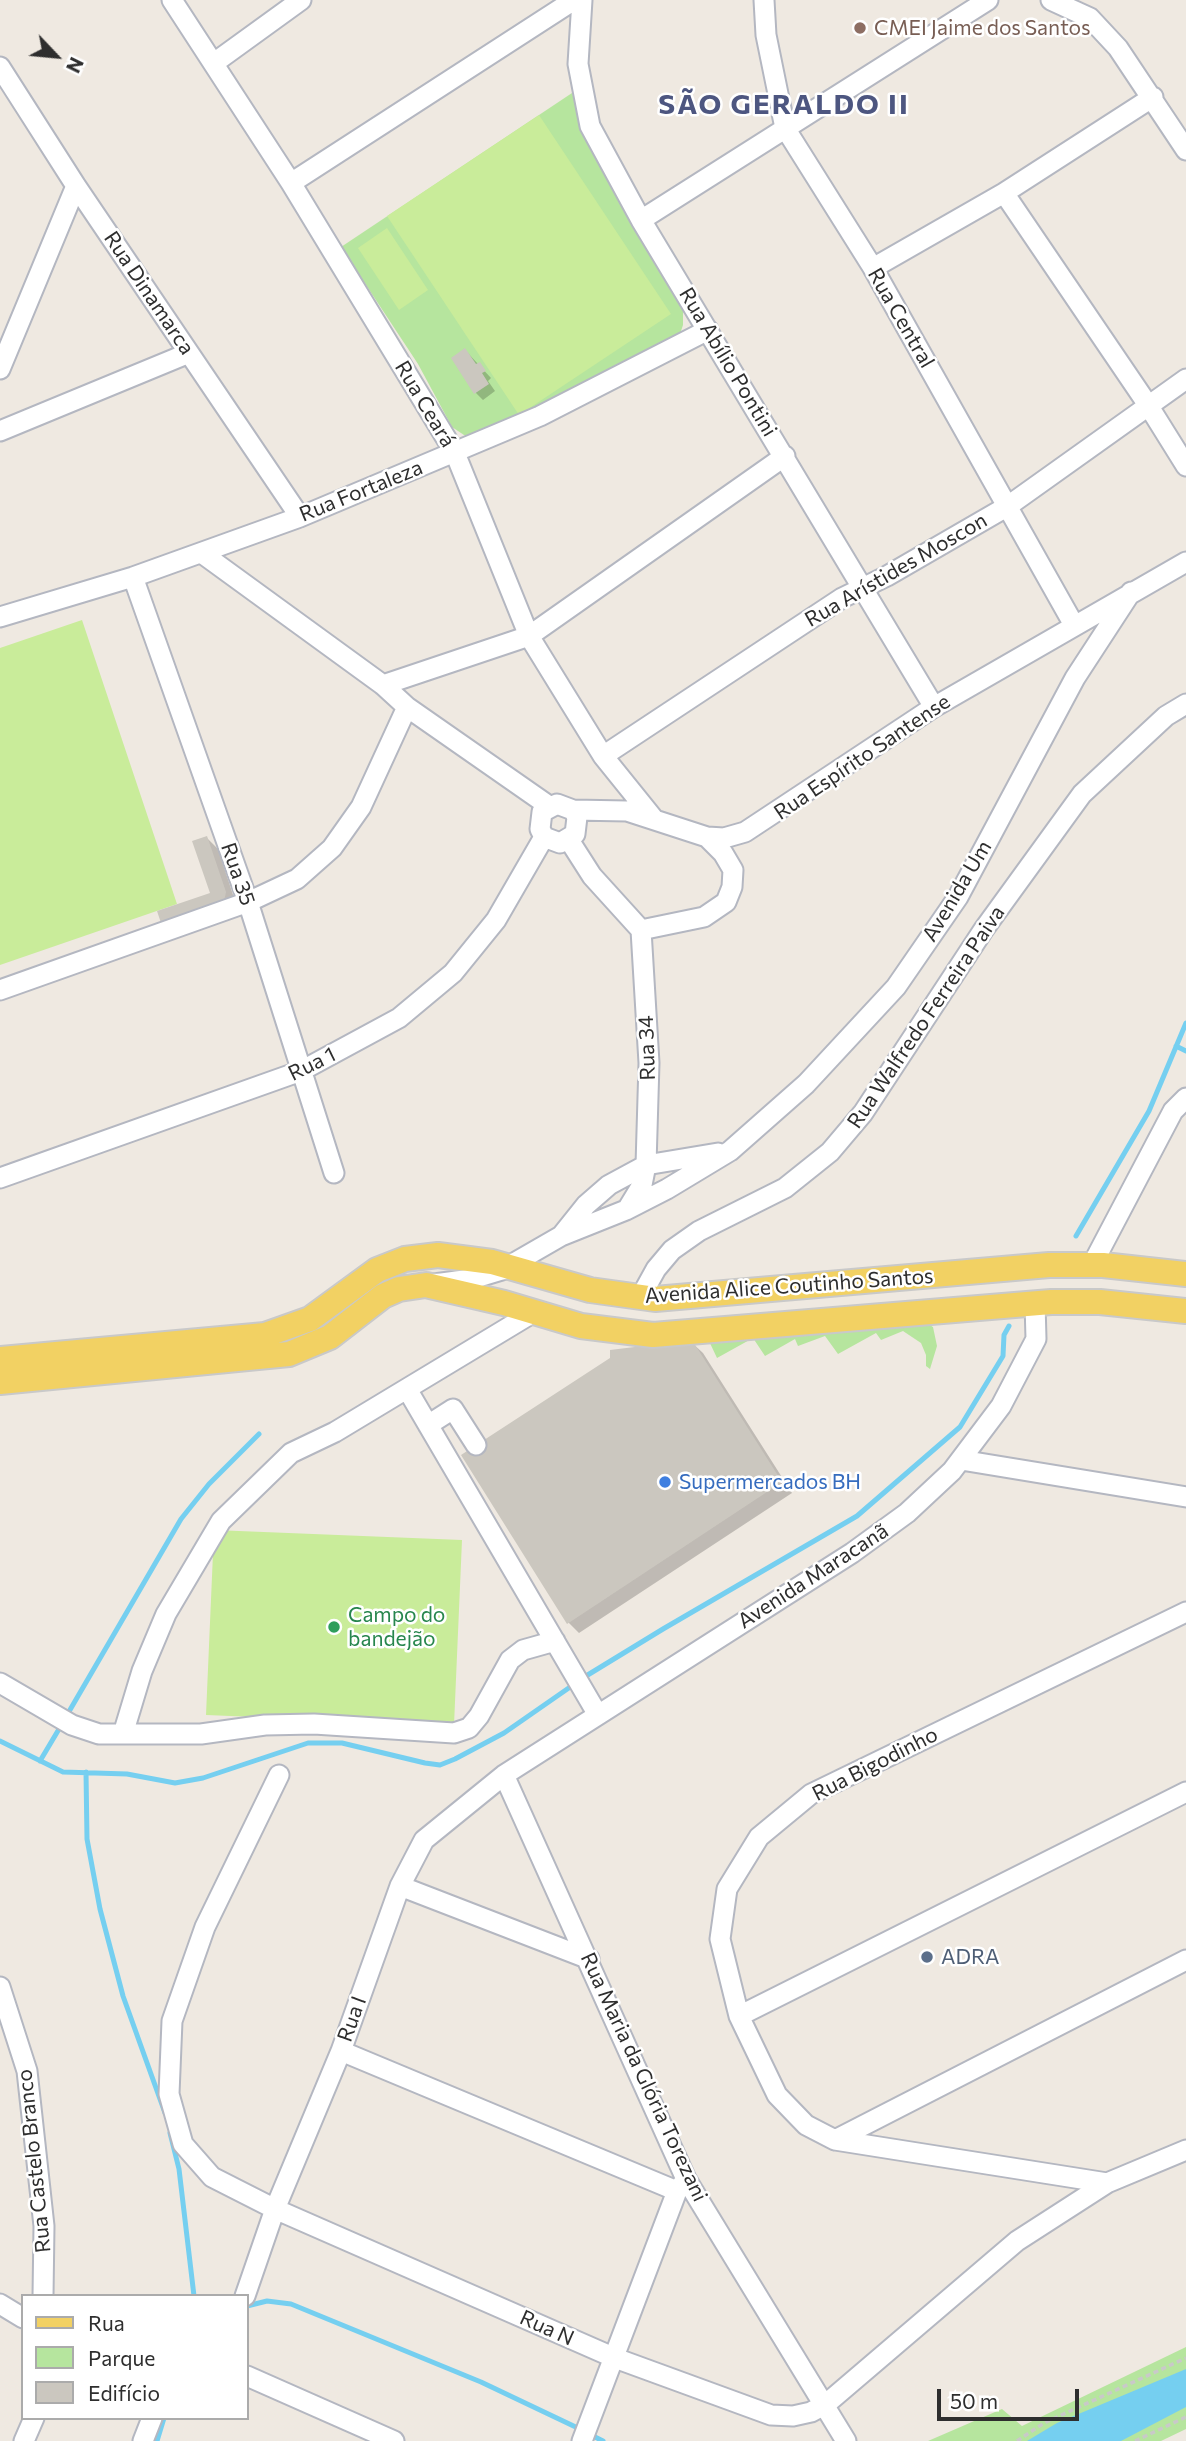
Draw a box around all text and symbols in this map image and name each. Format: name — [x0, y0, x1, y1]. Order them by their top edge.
place label: CMEI Jaime dos Santos — [874, 15, 1090, 41]
marker: CMEI Jaime dos Santos — [852, 20, 868, 36]
north arrow — [21, 21, 91, 91]
text: N — [62, 54, 89, 77]
district label: SÃO GERALDO II — [660, 88, 908, 122]
street label: Rua Dinamarca — [98, 227, 200, 359]
street label: Rua Central — [862, 264, 940, 372]
street label: Rua Abílio Pontini — [674, 283, 782, 441]
street label: Rua Ceará — [389, 356, 461, 452]
street label: Rua Fortaleza — [296, 455, 426, 527]
street label: Rua Arístides Moscon — [800, 508, 992, 632]
street label: Rua Espírito Santense — [769, 689, 955, 825]
street label: Avenida Um — [917, 836, 997, 946]
street label: Rua 35 — [216, 839, 260, 909]
street label: Rua Walfredo Ferreira Paiva — [842, 901, 1010, 1133]
street label: Rua 34 — [633, 1015, 661, 1081]
street label: Rua 1 — [284, 1042, 340, 1086]
street label: Avenida Alice Coutinho Santos — [644, 1263, 934, 1309]
place label: Supermercados BH — [679, 1469, 861, 1495]
marker: Supermercados BH — [657, 1474, 673, 1490]
street label: Avenida Maracanã — [733, 1518, 893, 1634]
place label: Campo do bandejão — [348, 1602, 445, 1652]
marker: Campo do bandejão — [326, 1619, 342, 1635]
street label: Rua Bigodinho — [808, 1722, 942, 1806]
place label: ADRA — [941, 1944, 1000, 1970]
street label: Rua Maria da Glória Torezani — [575, 1948, 713, 2206]
marker: ADRA — [919, 1949, 935, 1965]
street label: Rua I — [332, 1993, 372, 2045]
street label: Rua Castelo Branco — [12, 2068, 56, 2254]
legend — [21, 2294, 248, 2420]
street label: Rua N — [516, 2305, 578, 2351]
text: Rua — [88, 2310, 125, 2335]
text: Parque — [88, 2345, 155, 2370]
scale bar — [941, 2374, 1083, 2418]
text: Edifício — [88, 2380, 160, 2405]
text: 50 m — [950, 2388, 998, 2413]

